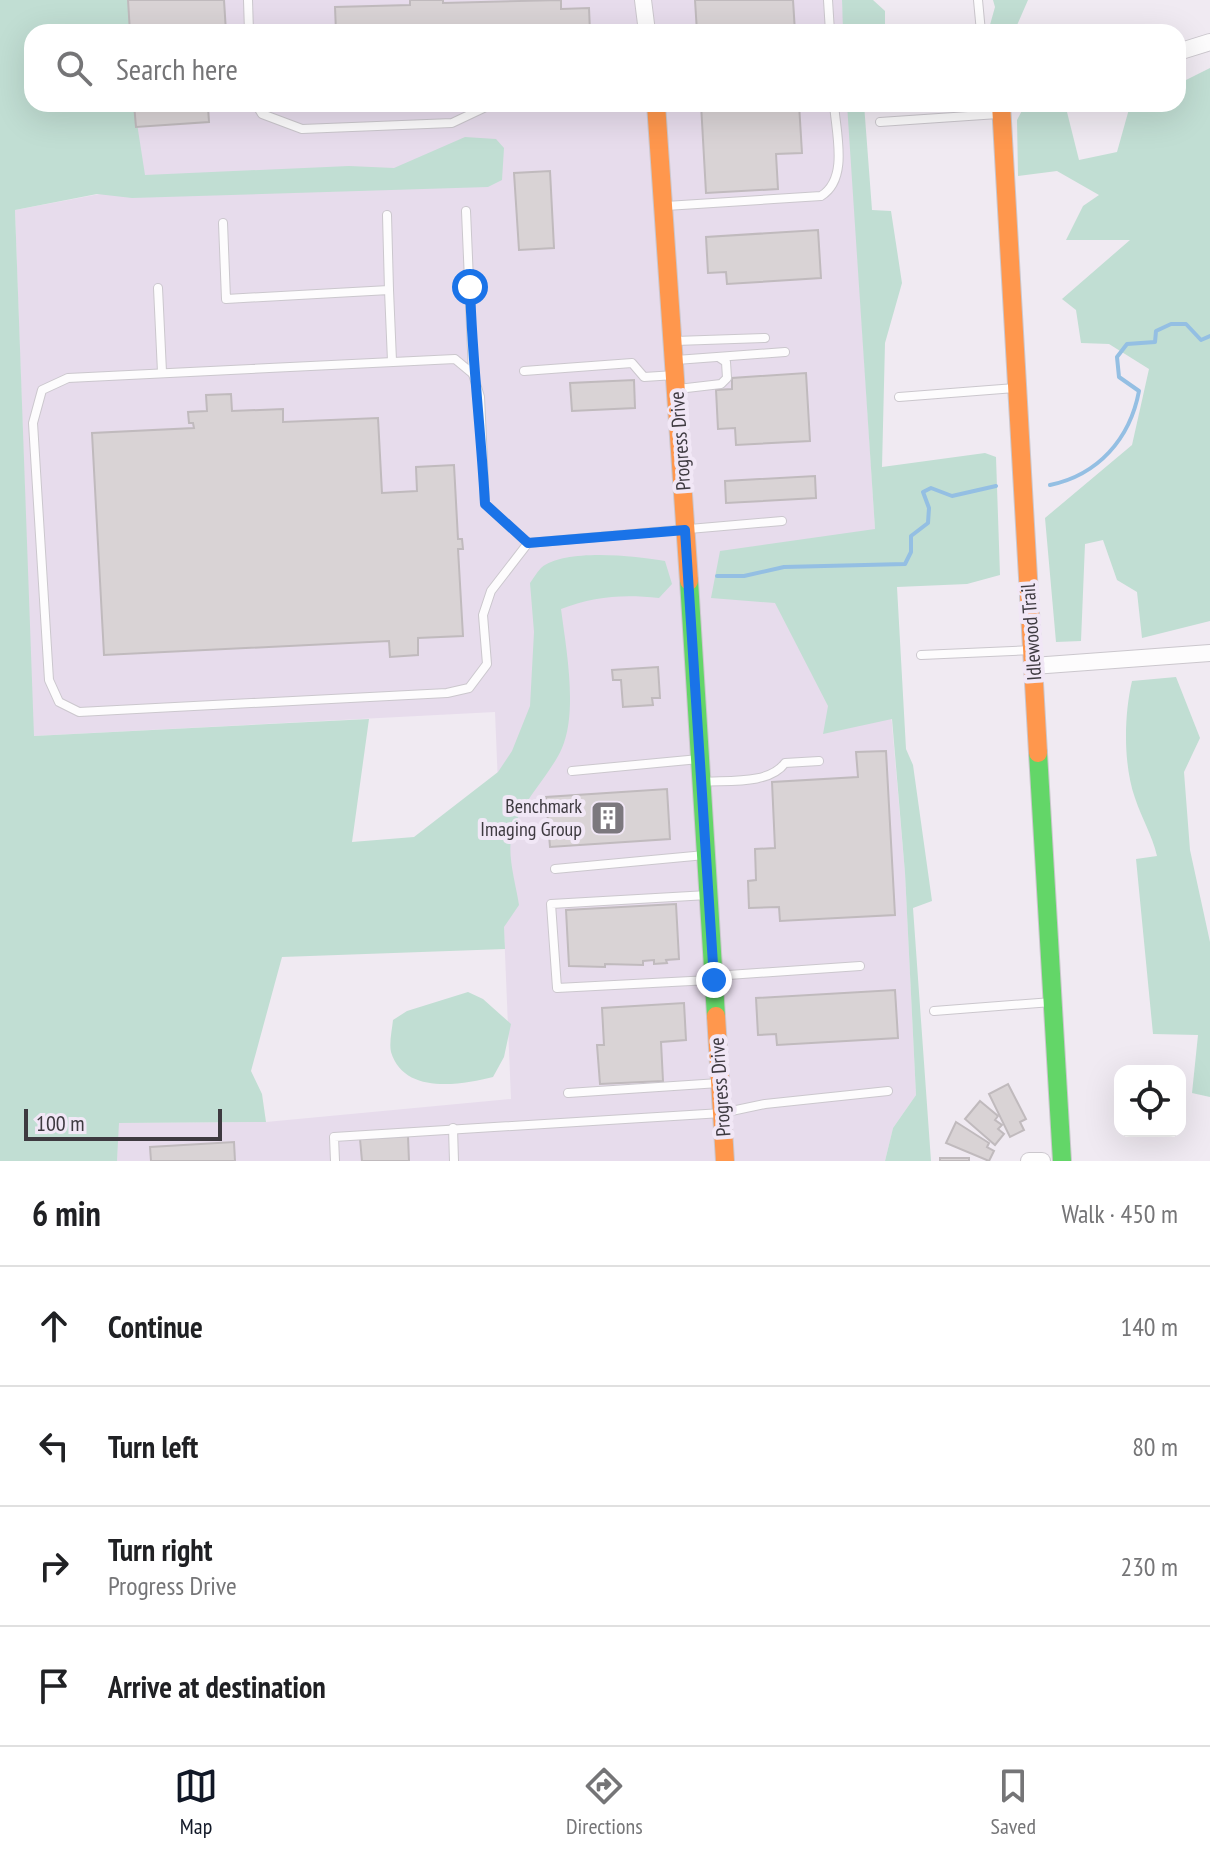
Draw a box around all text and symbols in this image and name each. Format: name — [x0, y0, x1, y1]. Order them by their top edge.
search box — [24, 24, 1186, 112]
icon: search — [52, 46, 96, 90]
text: Search here — [116, 49, 238, 88]
route start — [452, 269, 488, 305]
street label: Progress Drive — [664, 391, 696, 491]
street label: Idlewood Trail — [1015, 582, 1047, 681]
place label: Benchmark Imaging Group — [480, 793, 582, 842]
building icon: Benchmark Imaging Group — [589, 799, 627, 837]
route end — [696, 962, 732, 998]
street label: Progress Drive — [704, 1037, 736, 1137]
map controls — [1114, 1065, 1186, 1137]
button: locate — [1114, 1065, 1186, 1137]
scale bar — [24, 1105, 222, 1141]
text: 100 m — [36, 1109, 85, 1137]
text: 6 min — [32, 1191, 101, 1235]
text: Walk · 450 m — [1061, 1197, 1178, 1230]
icon: ahead — [32, 1304, 76, 1348]
text: Continue — [108, 1307, 203, 1346]
text: 140 m — [1120, 1310, 1178, 1343]
icon: left — [32, 1424, 76, 1468]
text: Turn left — [108, 1427, 198, 1466]
text: 80 m — [1132, 1430, 1178, 1463]
text: Turn right — [108, 1530, 212, 1569]
icon: right — [32, 1544, 76, 1588]
text: 230 m — [1120, 1550, 1178, 1583]
text: Progress Drive — [108, 1569, 237, 1602]
icon: arrive — [32, 1664, 76, 1708]
text: Arrive at destination — [108, 1667, 326, 1706]
tab: Map — [174, 1764, 218, 1840]
tab: Directions — [566, 1764, 643, 1840]
tab: Saved — [991, 1764, 1036, 1840]

